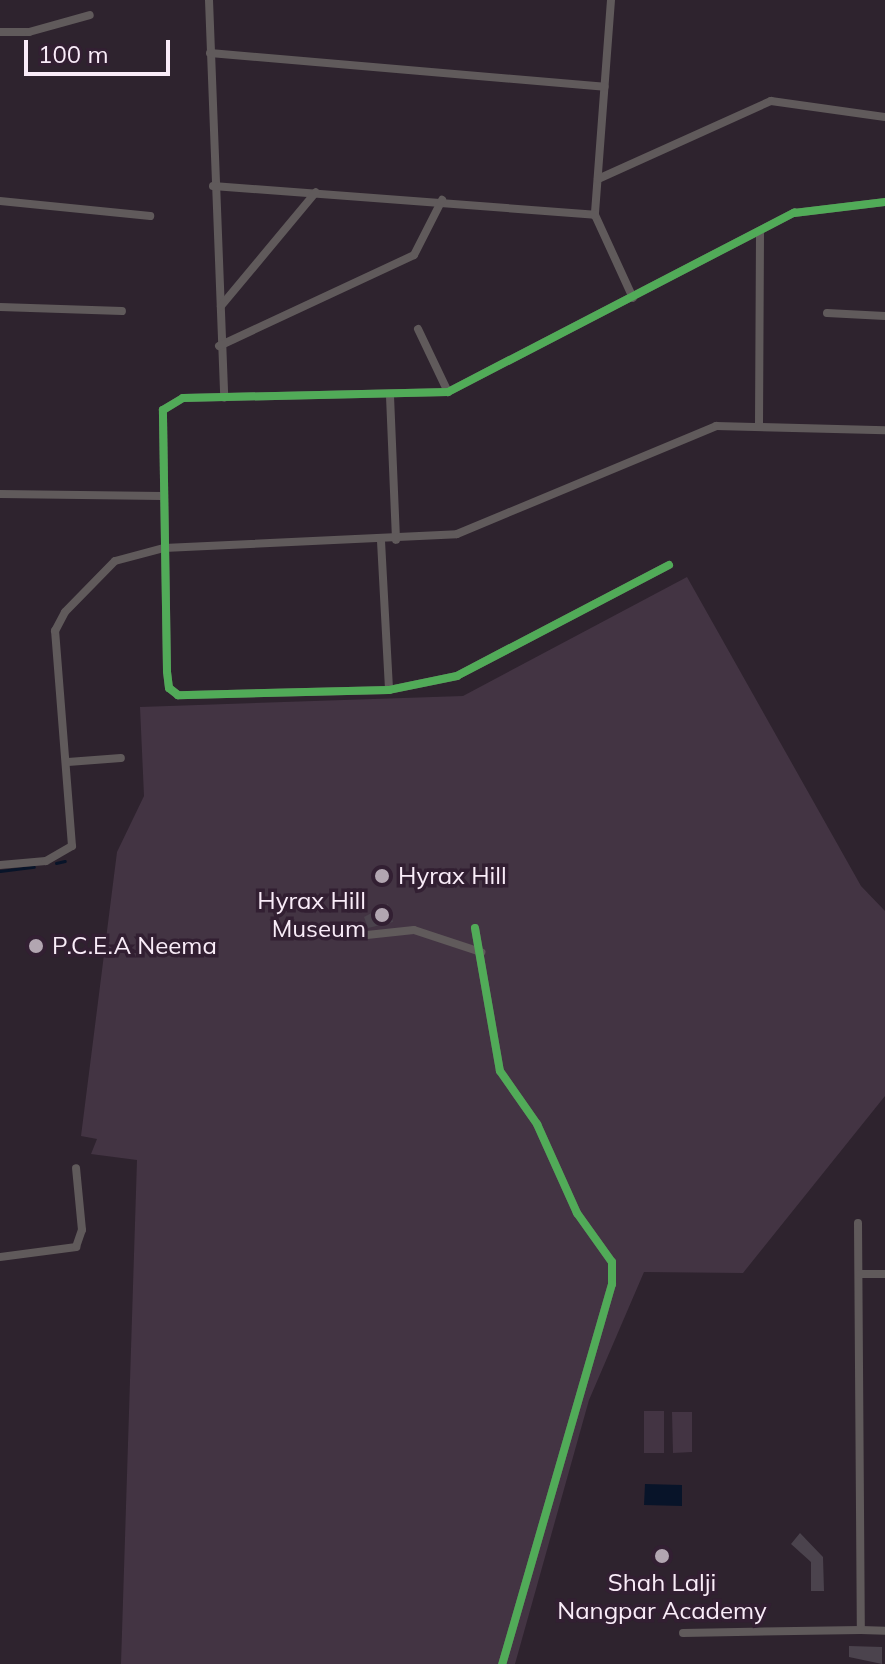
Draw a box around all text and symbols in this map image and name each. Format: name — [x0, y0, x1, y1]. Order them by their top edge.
scale bar — [28, 24, 174, 74]
text: 100 m — [38, 39, 109, 69]
place label: Hyrax Hill — [398, 862, 507, 890]
marker: Hyrax Hill — [373, 867, 391, 885]
place label: Hyrax Hill Museum — [257, 887, 366, 943]
marker: Hyrax Hill Museum — [373, 906, 391, 924]
place label: P.C.E.A Neema — [52, 932, 217, 960]
marker: P.C.E.A Neema — [27, 937, 45, 955]
marker: Shah Lalji Nangpar Academy — [653, 1547, 671, 1565]
place label: Shah Lalji Nangpar Academy — [557, 1569, 767, 1625]

